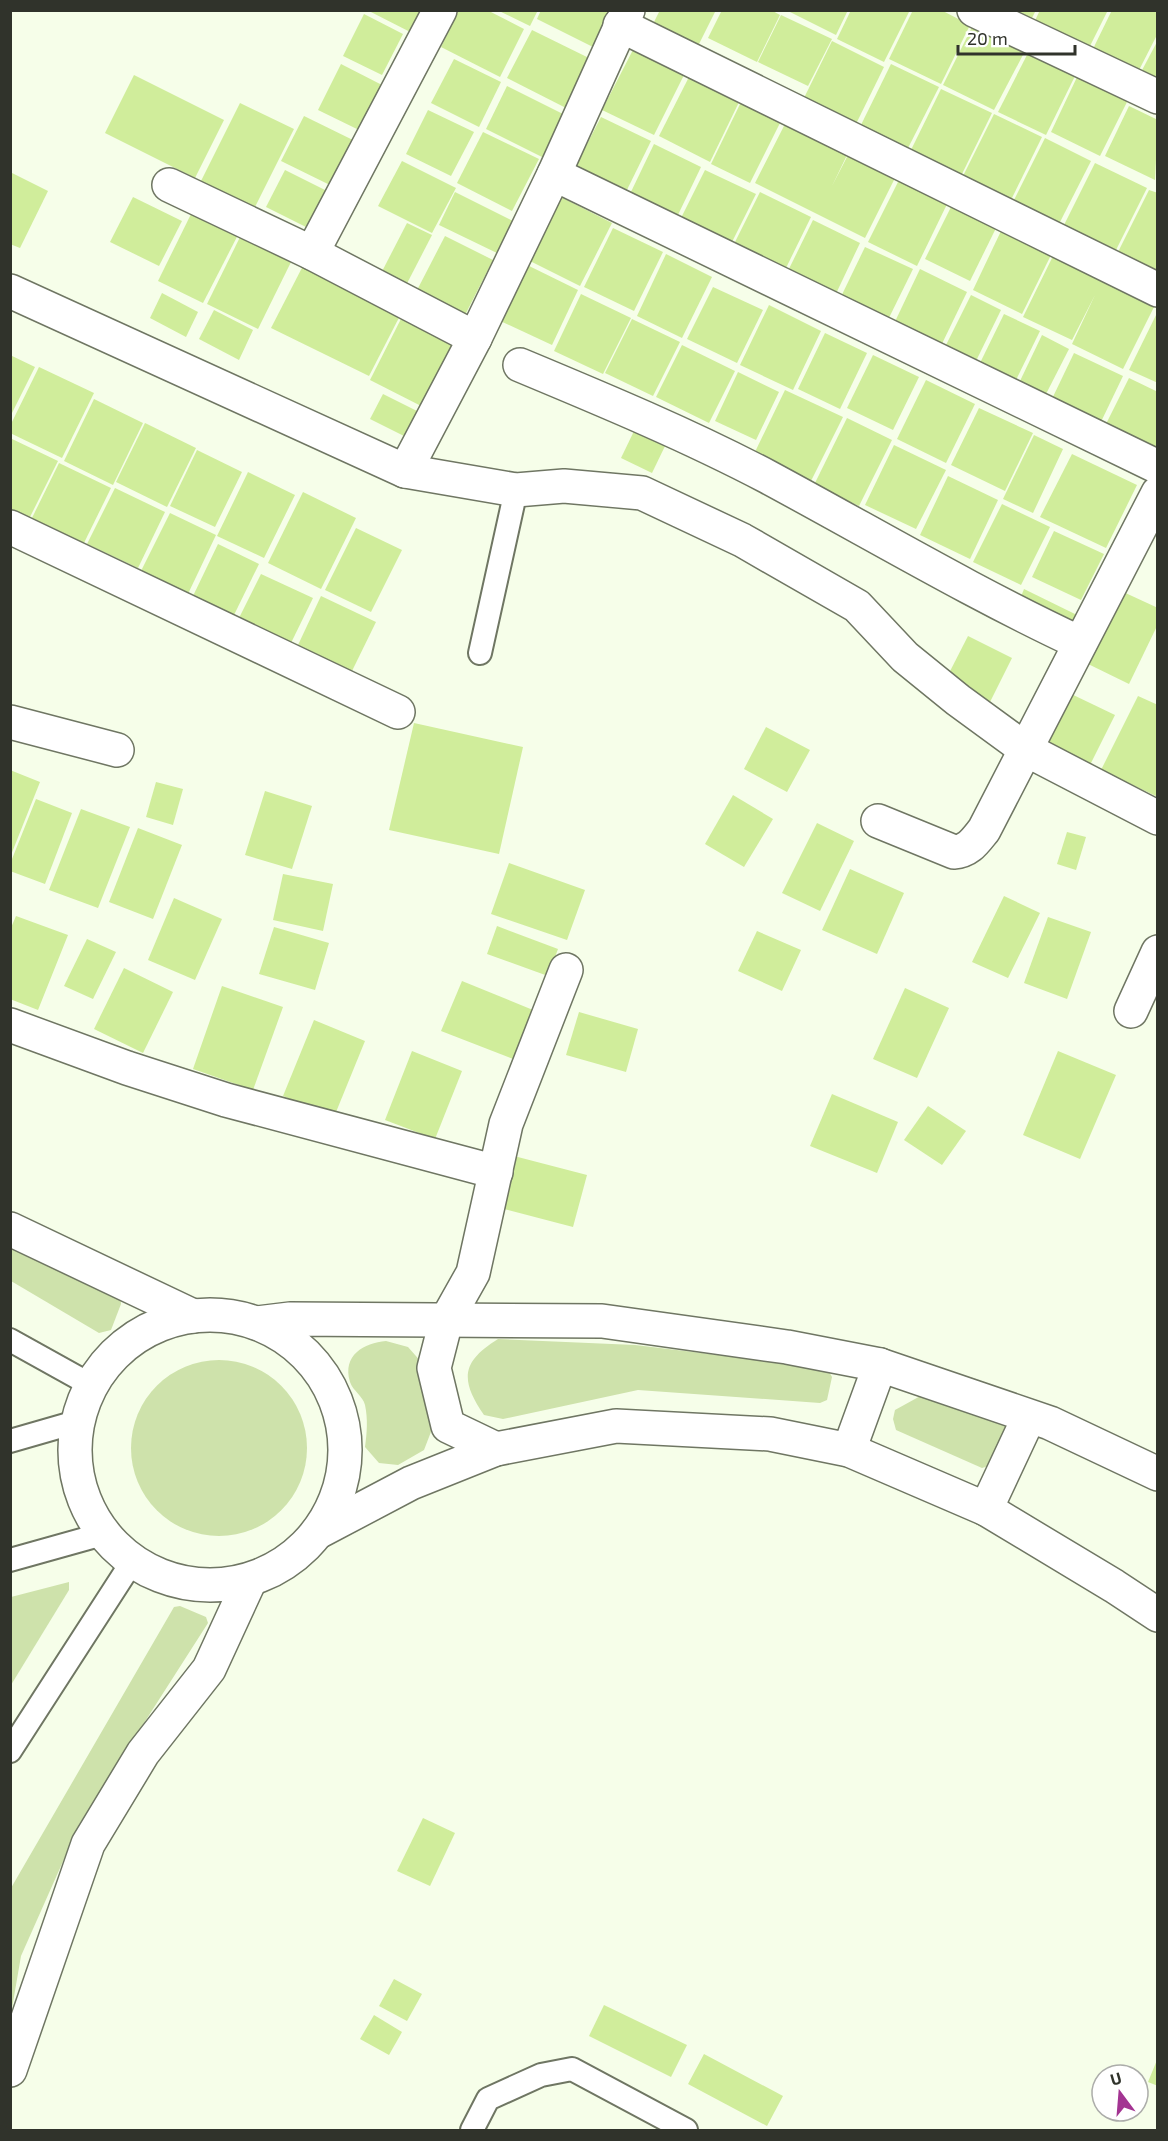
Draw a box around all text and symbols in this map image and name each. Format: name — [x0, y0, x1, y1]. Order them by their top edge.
scale bar — [958, 18, 1075, 56]
text: 20 m — [967, 27, 1008, 49]
north arrow — [1090, 2063, 1150, 2123]
text: U — [1108, 2067, 1124, 2089]

